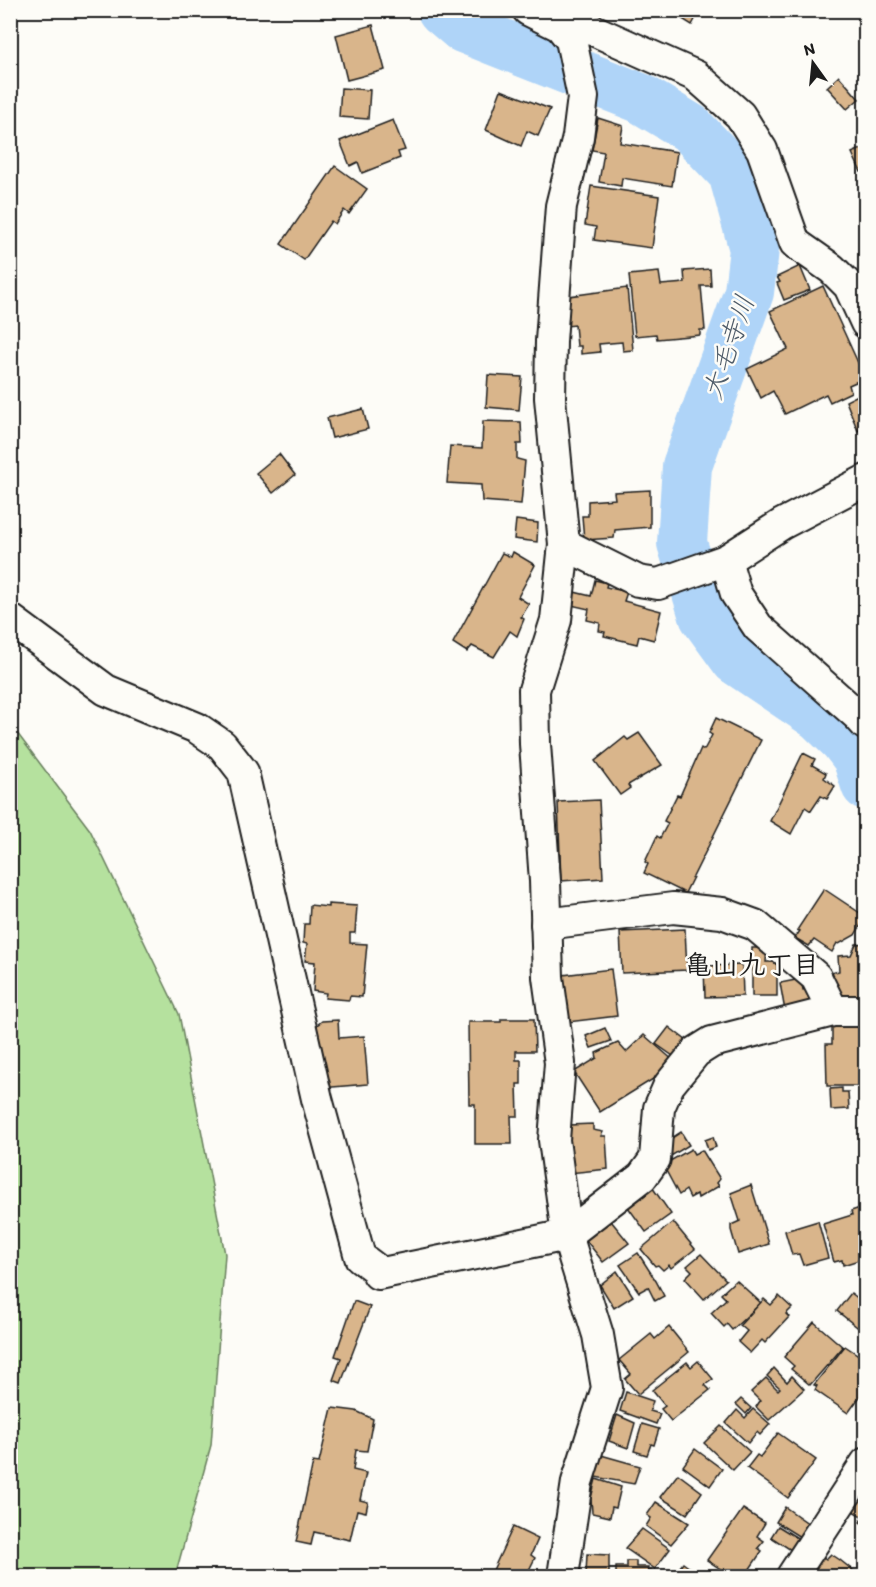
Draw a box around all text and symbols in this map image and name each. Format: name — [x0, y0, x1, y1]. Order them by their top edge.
north arrow — [783, 33, 843, 93]
text: N — [802, 38, 817, 60]
water label: 大毛寺川 — [695, 291, 761, 403]
district label: 亀山九丁目 — [685, 948, 820, 981]

